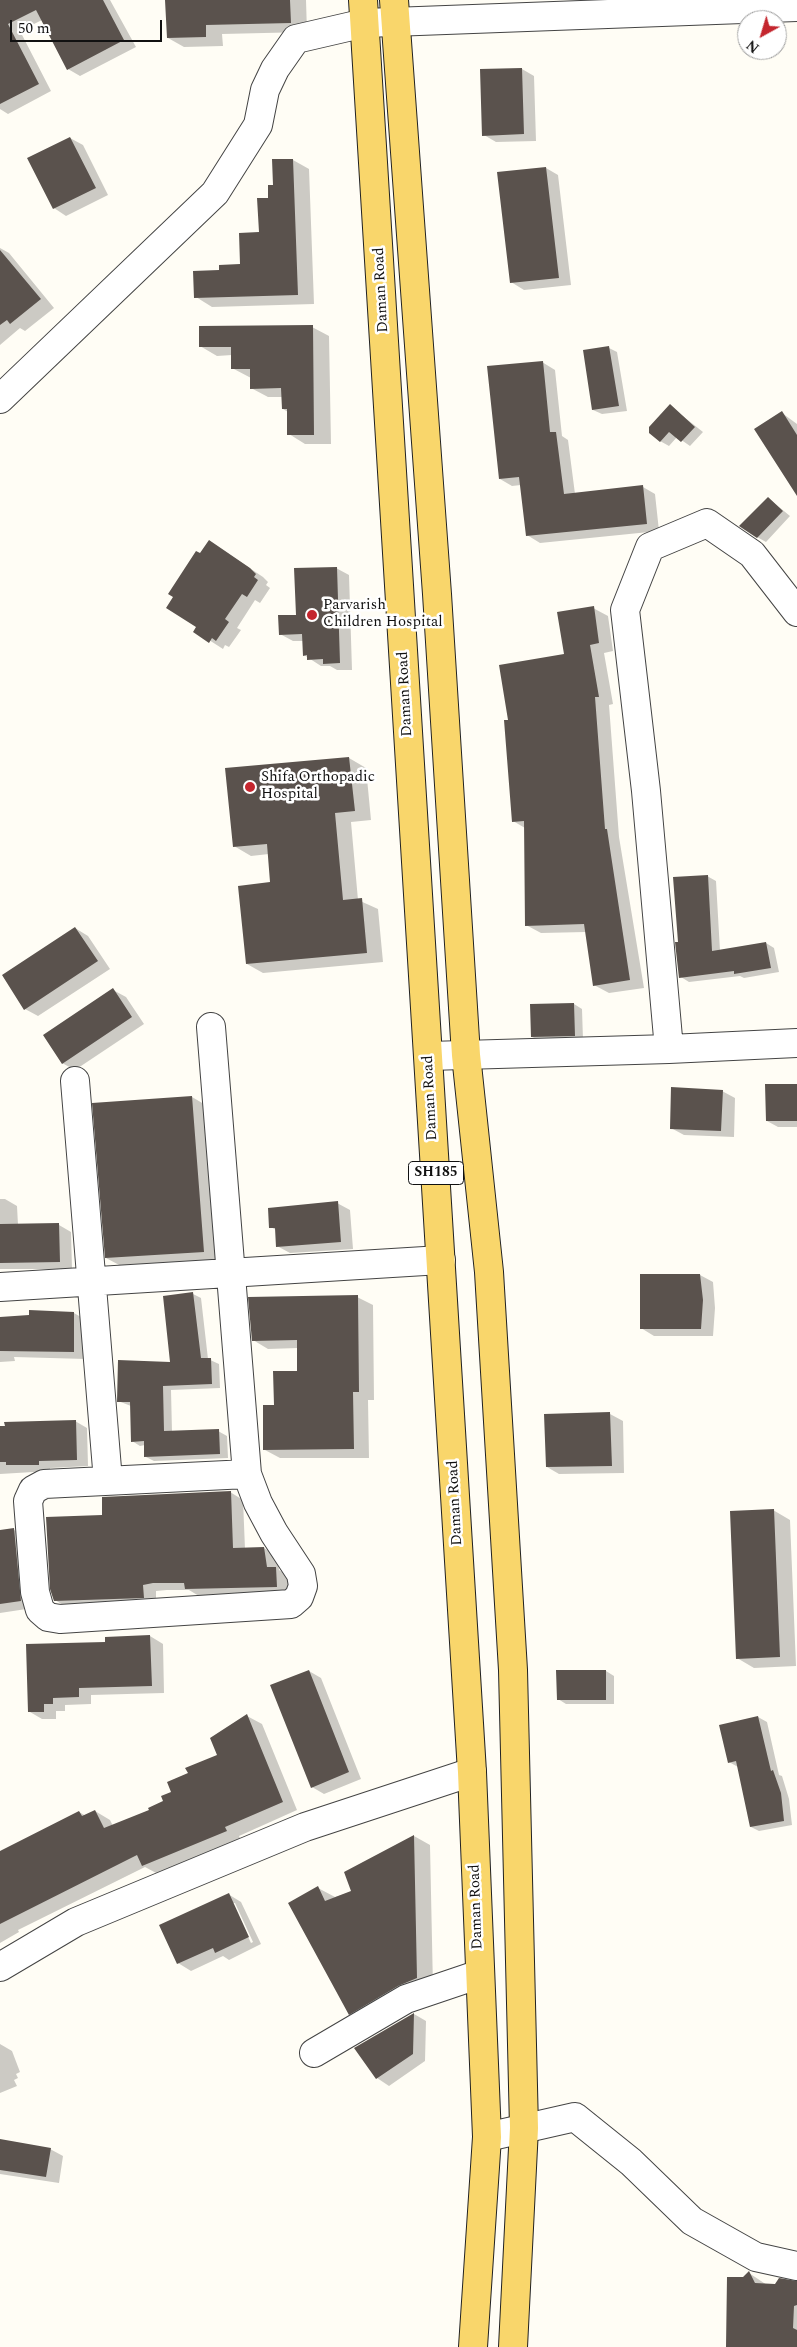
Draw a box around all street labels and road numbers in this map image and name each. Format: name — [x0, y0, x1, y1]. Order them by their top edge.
street label: Daman Road — [371, 247, 393, 333]
street label: Daman Road — [395, 651, 417, 737]
street label: Daman Road — [420, 1055, 442, 1141]
road number: SH185 — [408, 1162, 464, 1184]
street label: Daman Road — [445, 1460, 467, 1546]
street label: Daman Road — [467, 1864, 487, 1950]

